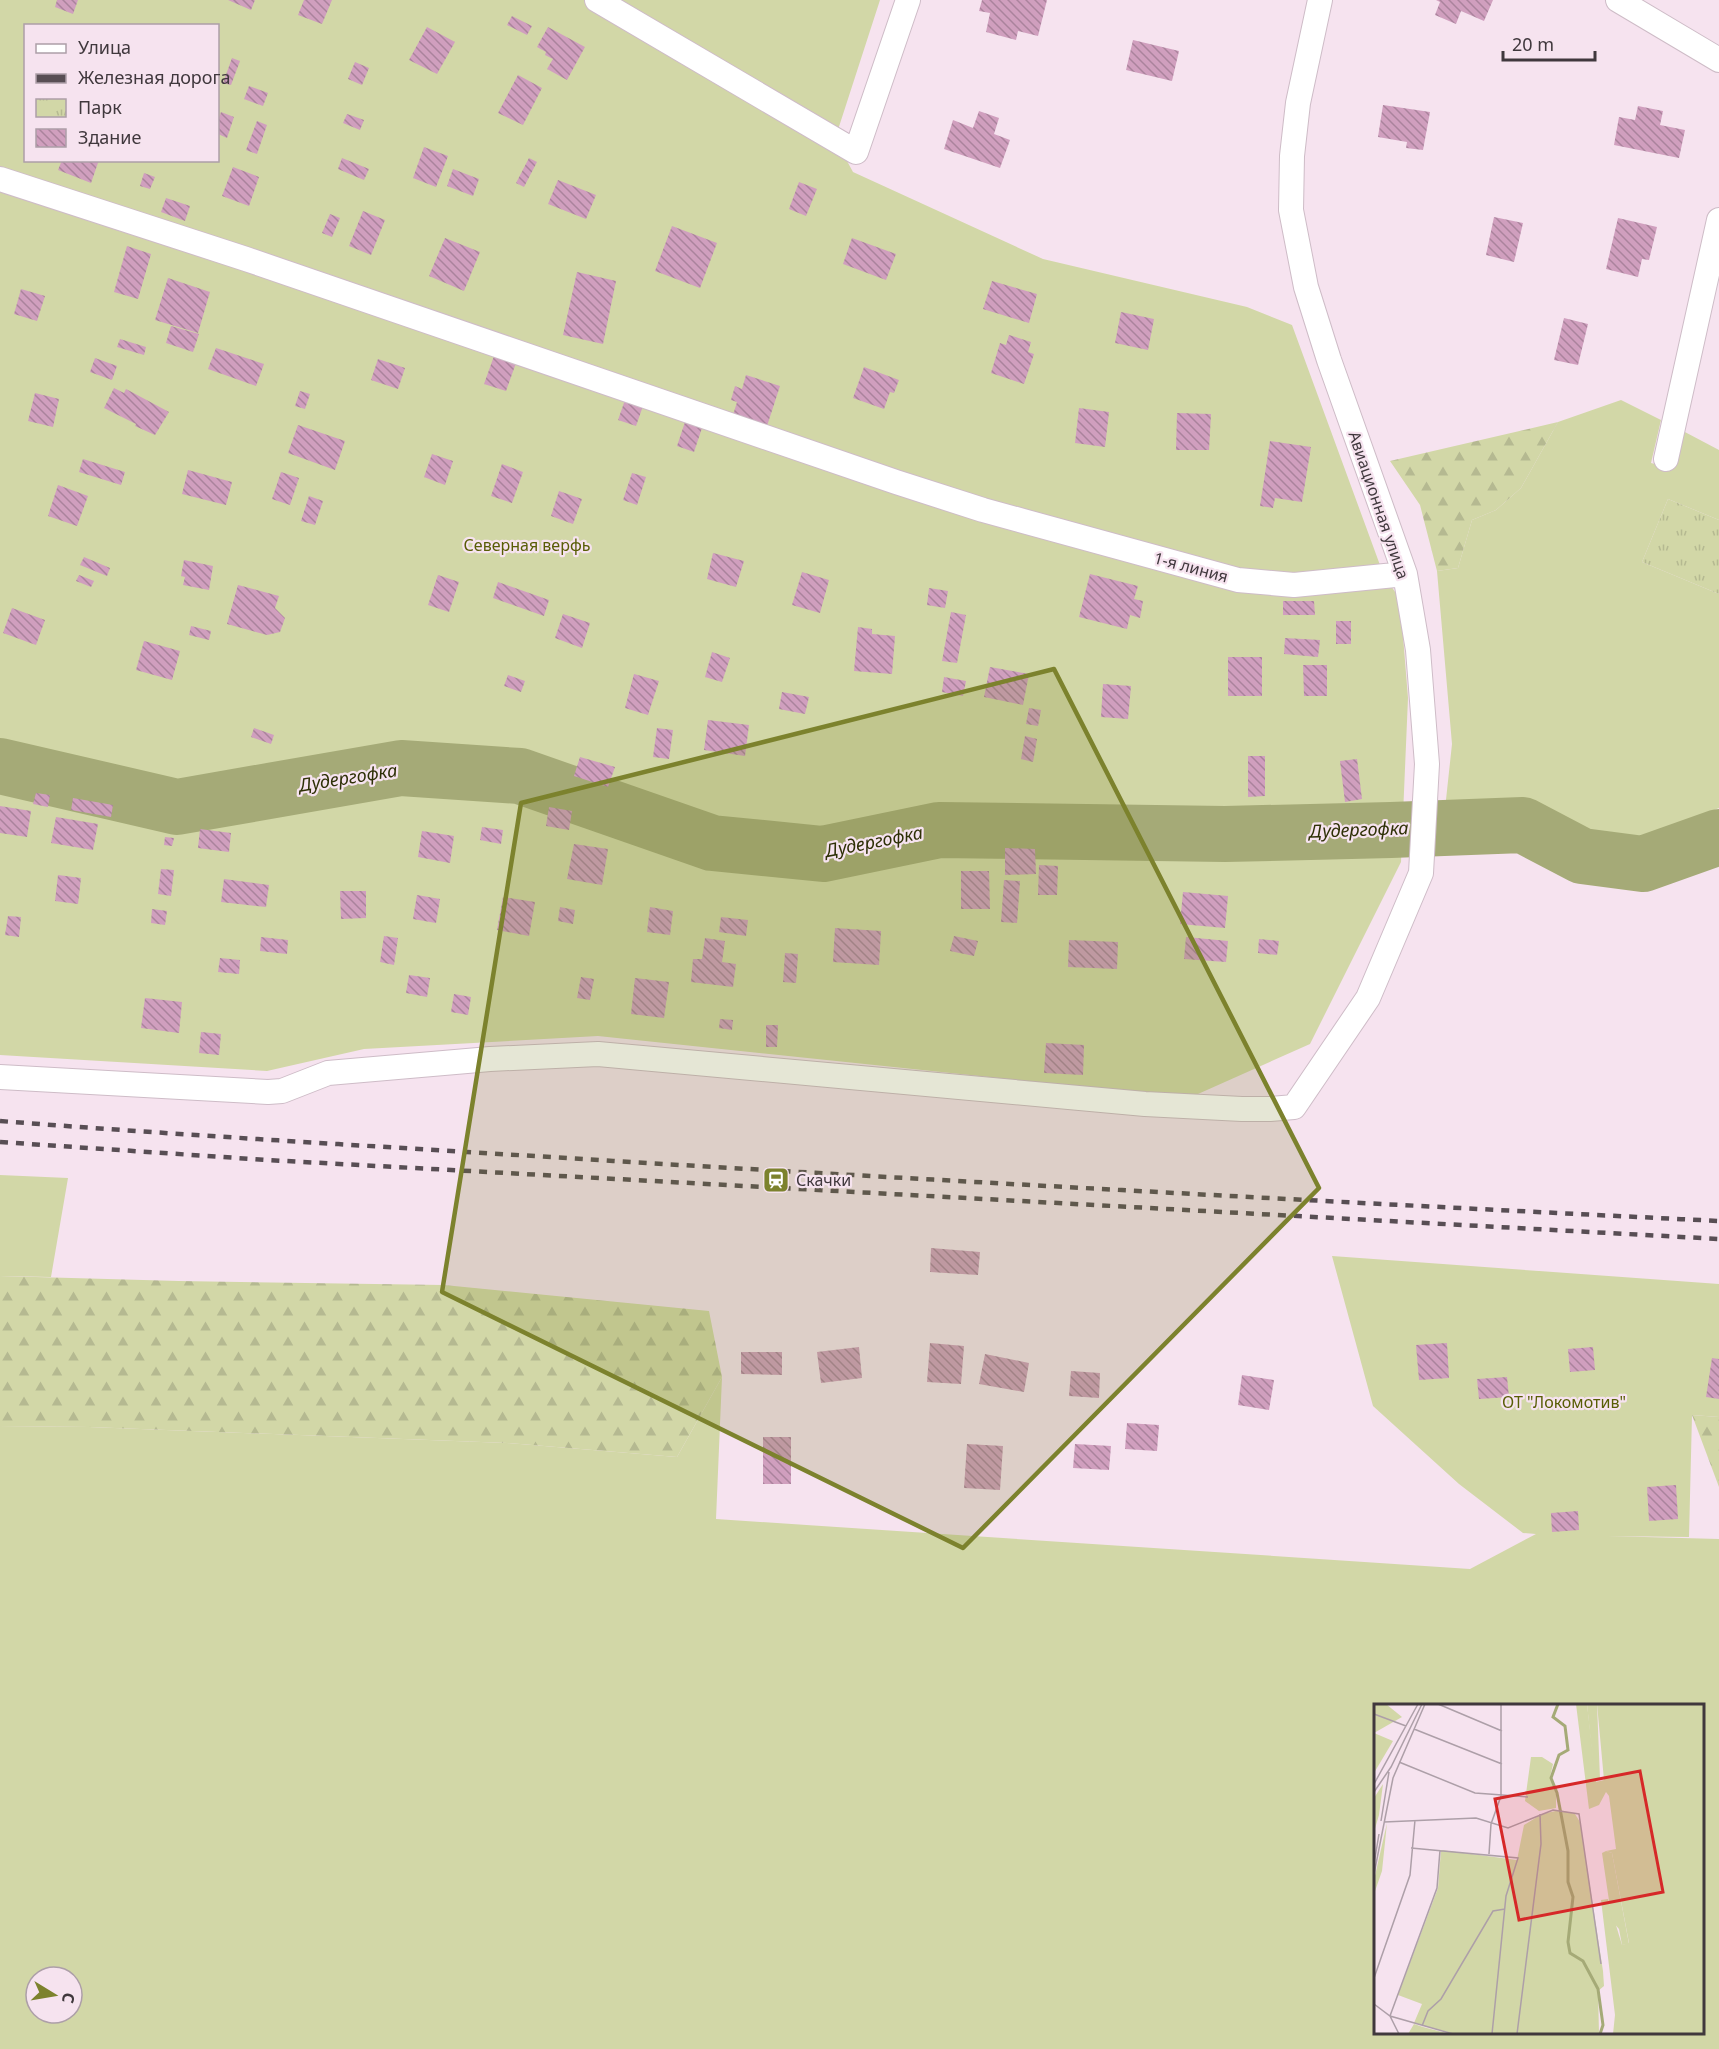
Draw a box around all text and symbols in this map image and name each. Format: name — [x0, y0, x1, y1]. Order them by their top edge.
legend — [24, 24, 219, 162]
scale bar — [1503, 24, 1594, 62]
text: 20 m — [1512, 32, 1554, 56]
text: Улица — [78, 35, 131, 59]
text: Железная дорога — [78, 65, 230, 89]
text: Парк — [78, 95, 122, 119]
text: Здание — [78, 125, 142, 149]
street label: Авиационная улица — [1343, 428, 1415, 582]
park label: Северная верфь — [464, 534, 590, 556]
street label: 1-я линия — [1151, 547, 1231, 587]
water label: Дудергофка — [295, 757, 399, 797]
water label: Дудергофка — [1307, 815, 1409, 843]
water label: Дудергофка — [821, 820, 925, 863]
station icon: Скачки — [761, 1165, 791, 1195]
place label: Скачки — [796, 1169, 851, 1191]
park label: ОТ "Локомотив" — [1502, 1391, 1626, 1413]
inset map — [1374, 1704, 1704, 2034]
north arrow — [24, 1965, 84, 2025]
text: С — [57, 1991, 81, 2005]

